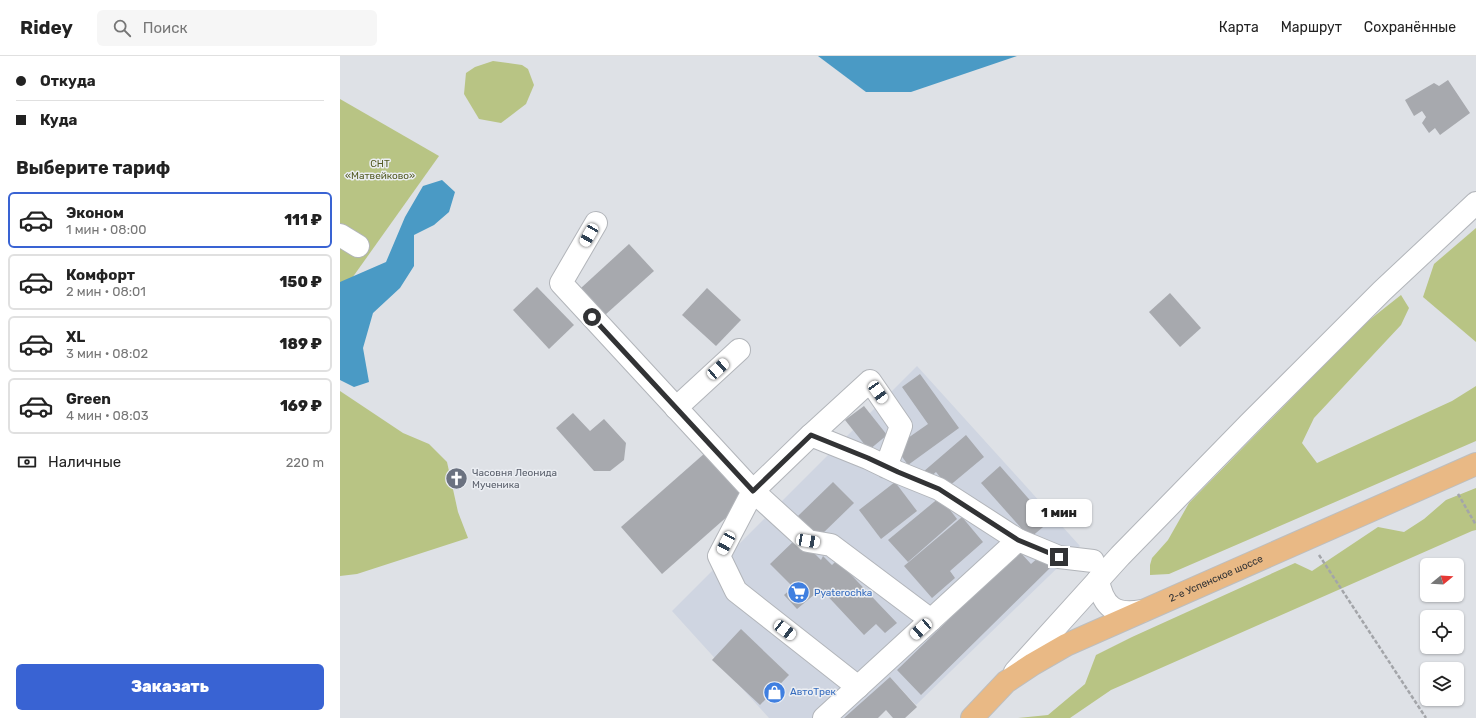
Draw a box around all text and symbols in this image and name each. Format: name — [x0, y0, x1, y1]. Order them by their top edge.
search box — [97, 10, 377, 46]
text: Ridey — [20, 16, 73, 39]
icon: search — [111, 17, 133, 39]
text: Поиск — [143, 19, 188, 37]
text: Карта — [1219, 19, 1259, 36]
text: Маршрут — [1281, 19, 1342, 36]
text: Сохранённые — [1364, 19, 1456, 36]
text: Откуда — [40, 72, 96, 90]
text: Куда — [40, 111, 77, 129]
text: Выберите тариф — [16, 157, 170, 179]
park label: СНТ «Матвейково» — [345, 158, 415, 182]
icon: car — [18, 202, 54, 238]
text: Эконом — [66, 204, 124, 222]
text: 111 ₽ — [284, 211, 322, 229]
text: 1 мин · 08:00 — [66, 222, 146, 237]
car — [578, 222, 600, 248]
icon: car — [18, 264, 54, 300]
text: Комфорт — [66, 266, 135, 284]
text: 150 ₽ — [279, 273, 322, 291]
text: 2 мин · 08:01 — [66, 284, 146, 299]
route start — [583, 308, 601, 326]
icon: car — [18, 326, 54, 362]
text: XL — [66, 328, 85, 346]
text: 189 ₽ — [280, 335, 322, 353]
text: 3 мин · 08:02 — [66, 346, 148, 361]
car — [705, 357, 731, 381]
car — [866, 379, 890, 405]
icon: car — [18, 388, 54, 424]
text: Green — [66, 390, 111, 408]
text: 169 ₽ — [280, 397, 322, 415]
text: 4 мин · 08:03 — [66, 408, 149, 423]
icon: cash — [16, 451, 38, 473]
text: Наличные — [48, 453, 121, 471]
text: 220 m — [286, 455, 324, 470]
church icon: Часовня Леонида Мученика — [443, 466, 469, 492]
place label: Часовня Леонида Мученика — [472, 467, 557, 491]
callout: 1 мин — [1026, 499, 1092, 527]
text: 1 мин — [1041, 505, 1077, 520]
car — [715, 530, 737, 556]
car — [795, 533, 821, 549]
route end — [1050, 548, 1068, 566]
street label: 2-е Успенское шоссе — [1167, 553, 1265, 605]
north arrow — [1420, 558, 1464, 602]
map controls — [1420, 558, 1464, 706]
supermarket icon: Pyaterochka — [785, 580, 811, 606]
place label: Pyaterochka — [814, 587, 872, 599]
button: locate — [1420, 610, 1464, 654]
car — [908, 617, 934, 641]
car — [772, 618, 798, 642]
button: layers — [1420, 662, 1464, 706]
button: Заказать — [16, 664, 324, 710]
shop icon: АвтоТрек — [762, 679, 788, 705]
place label: АвтоТрек — [790, 686, 837, 698]

